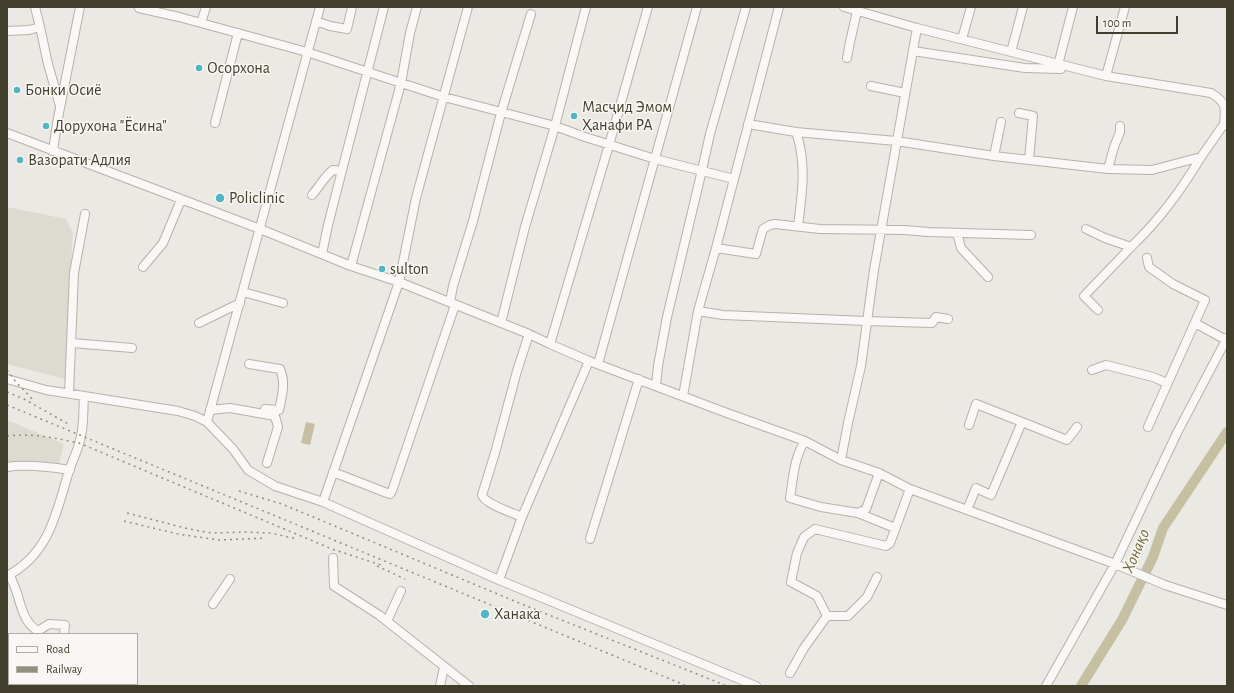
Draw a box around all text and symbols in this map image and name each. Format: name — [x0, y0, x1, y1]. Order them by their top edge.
scale bar — [1098, 8, 1180, 34]
text: 100 m — [1103, 17, 1131, 29]
place label: Осорхона — [207, 58, 270, 78]
marker: Осорхона — [194, 63, 204, 73]
place label: Бонки Осиё — [25, 80, 102, 100]
marker: Бонки Осиё — [12, 85, 22, 95]
place label: Масҷид Эмом Ҳанафи РА — [582, 97, 672, 135]
marker: Масҷид Эмом Ҳанафи РА — [569, 111, 579, 121]
place label: Дорухона "Ёсина" — [54, 116, 167, 136]
marker: Дорухона "Ёсина" — [41, 121, 51, 131]
place label: Вазорати Адлия — [28, 150, 131, 170]
marker: Вазорати Адлия — [15, 155, 25, 165]
place label: Policlinic — [229, 188, 285, 208]
marker: Policlinic — [214, 192, 226, 204]
place label: sulton — [390, 259, 429, 279]
marker: sulton — [377, 264, 387, 274]
water label: Хонақо — [1118, 526, 1154, 576]
place label: Ханака — [494, 604, 541, 624]
marker: Ханака — [479, 608, 491, 620]
legend — [8, 633, 138, 685]
text: Road — [46, 643, 70, 655]
text: Railway — [46, 663, 82, 675]

